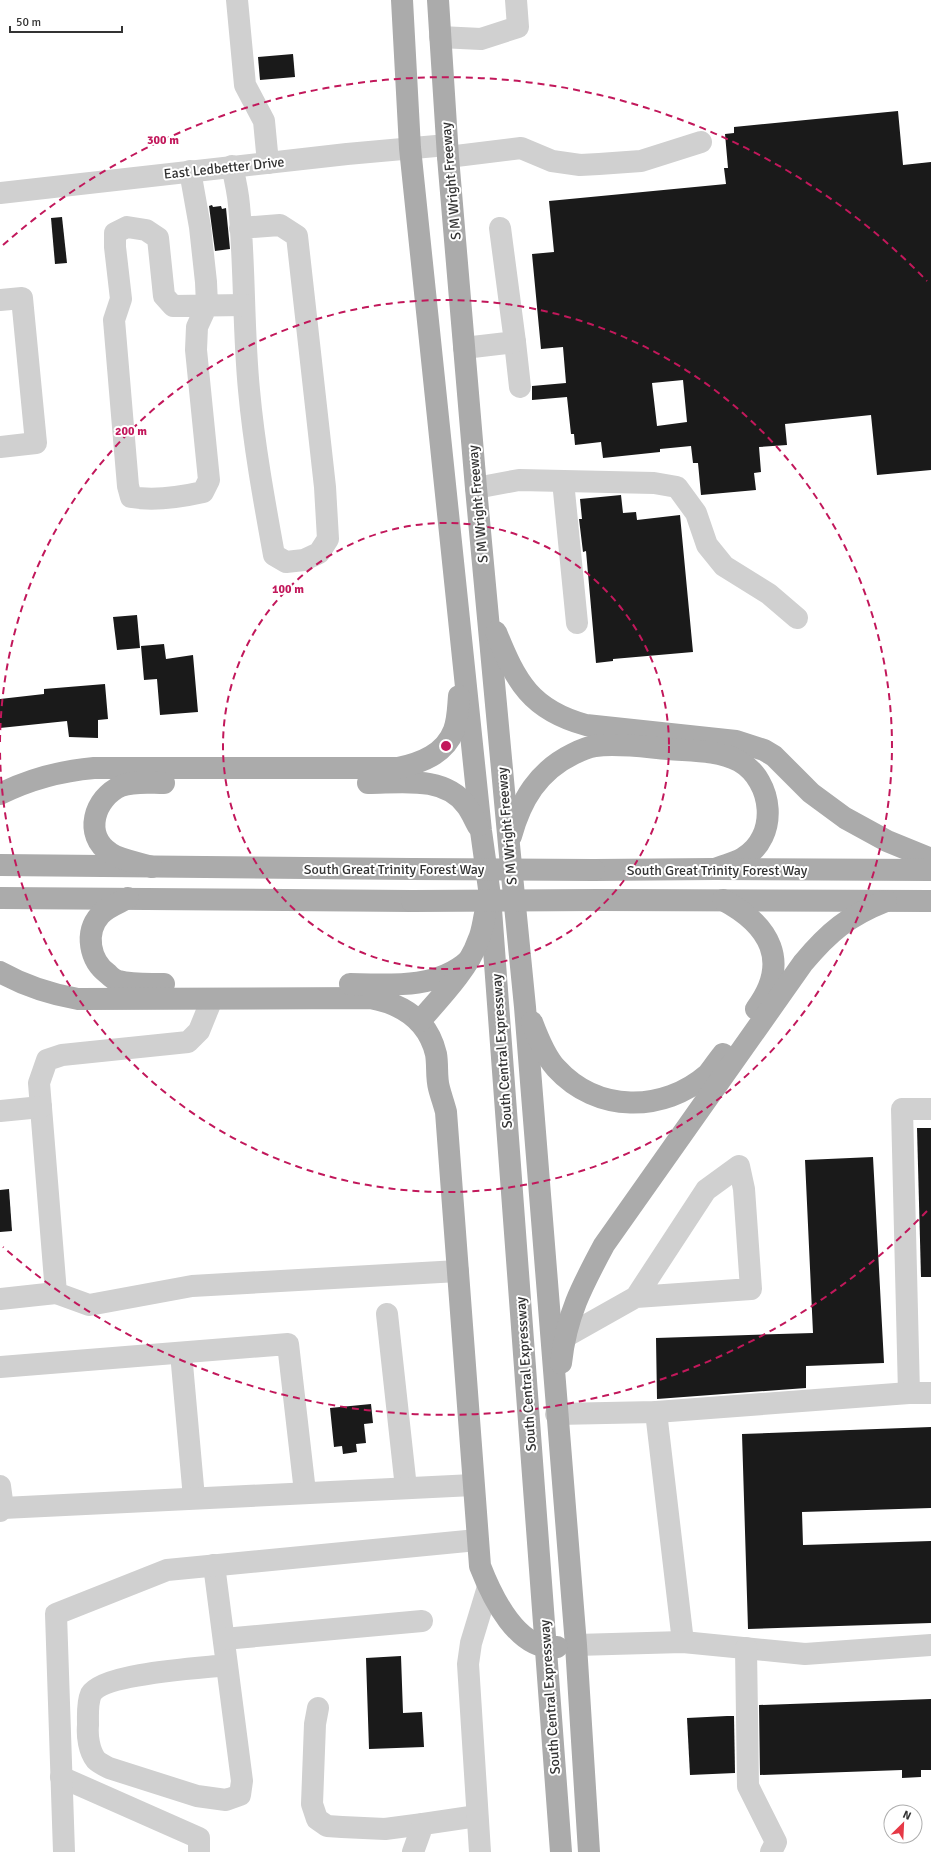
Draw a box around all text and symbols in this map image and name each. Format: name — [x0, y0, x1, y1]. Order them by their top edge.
scale bar — [10, 8, 122, 34]
text: 50 m — [16, 15, 41, 30]
street label: S M Wright Freeway — [437, 121, 465, 241]
text: 300 m — [147, 133, 179, 148]
street label: East Ledbetter Drive — [163, 153, 285, 183]
text: 200 m — [115, 424, 147, 439]
street label: S M Wright Freeway — [464, 444, 492, 564]
text: 100 m — [272, 582, 304, 597]
centre of rings — [439, 739, 453, 753]
street label: S M Wright Freeway — [493, 766, 521, 886]
street label: South Great Trinity Forest Way — [304, 861, 485, 878]
street label: South Great Trinity Forest Way — [627, 862, 808, 879]
street label: South Central Expressway — [488, 973, 516, 1129]
street label: South Central Expressway — [512, 1296, 540, 1452]
street label: South Central Expressway — [536, 1619, 564, 1775]
north arrow — [883, 1804, 923, 1844]
text: N — [901, 1808, 913, 1823]

